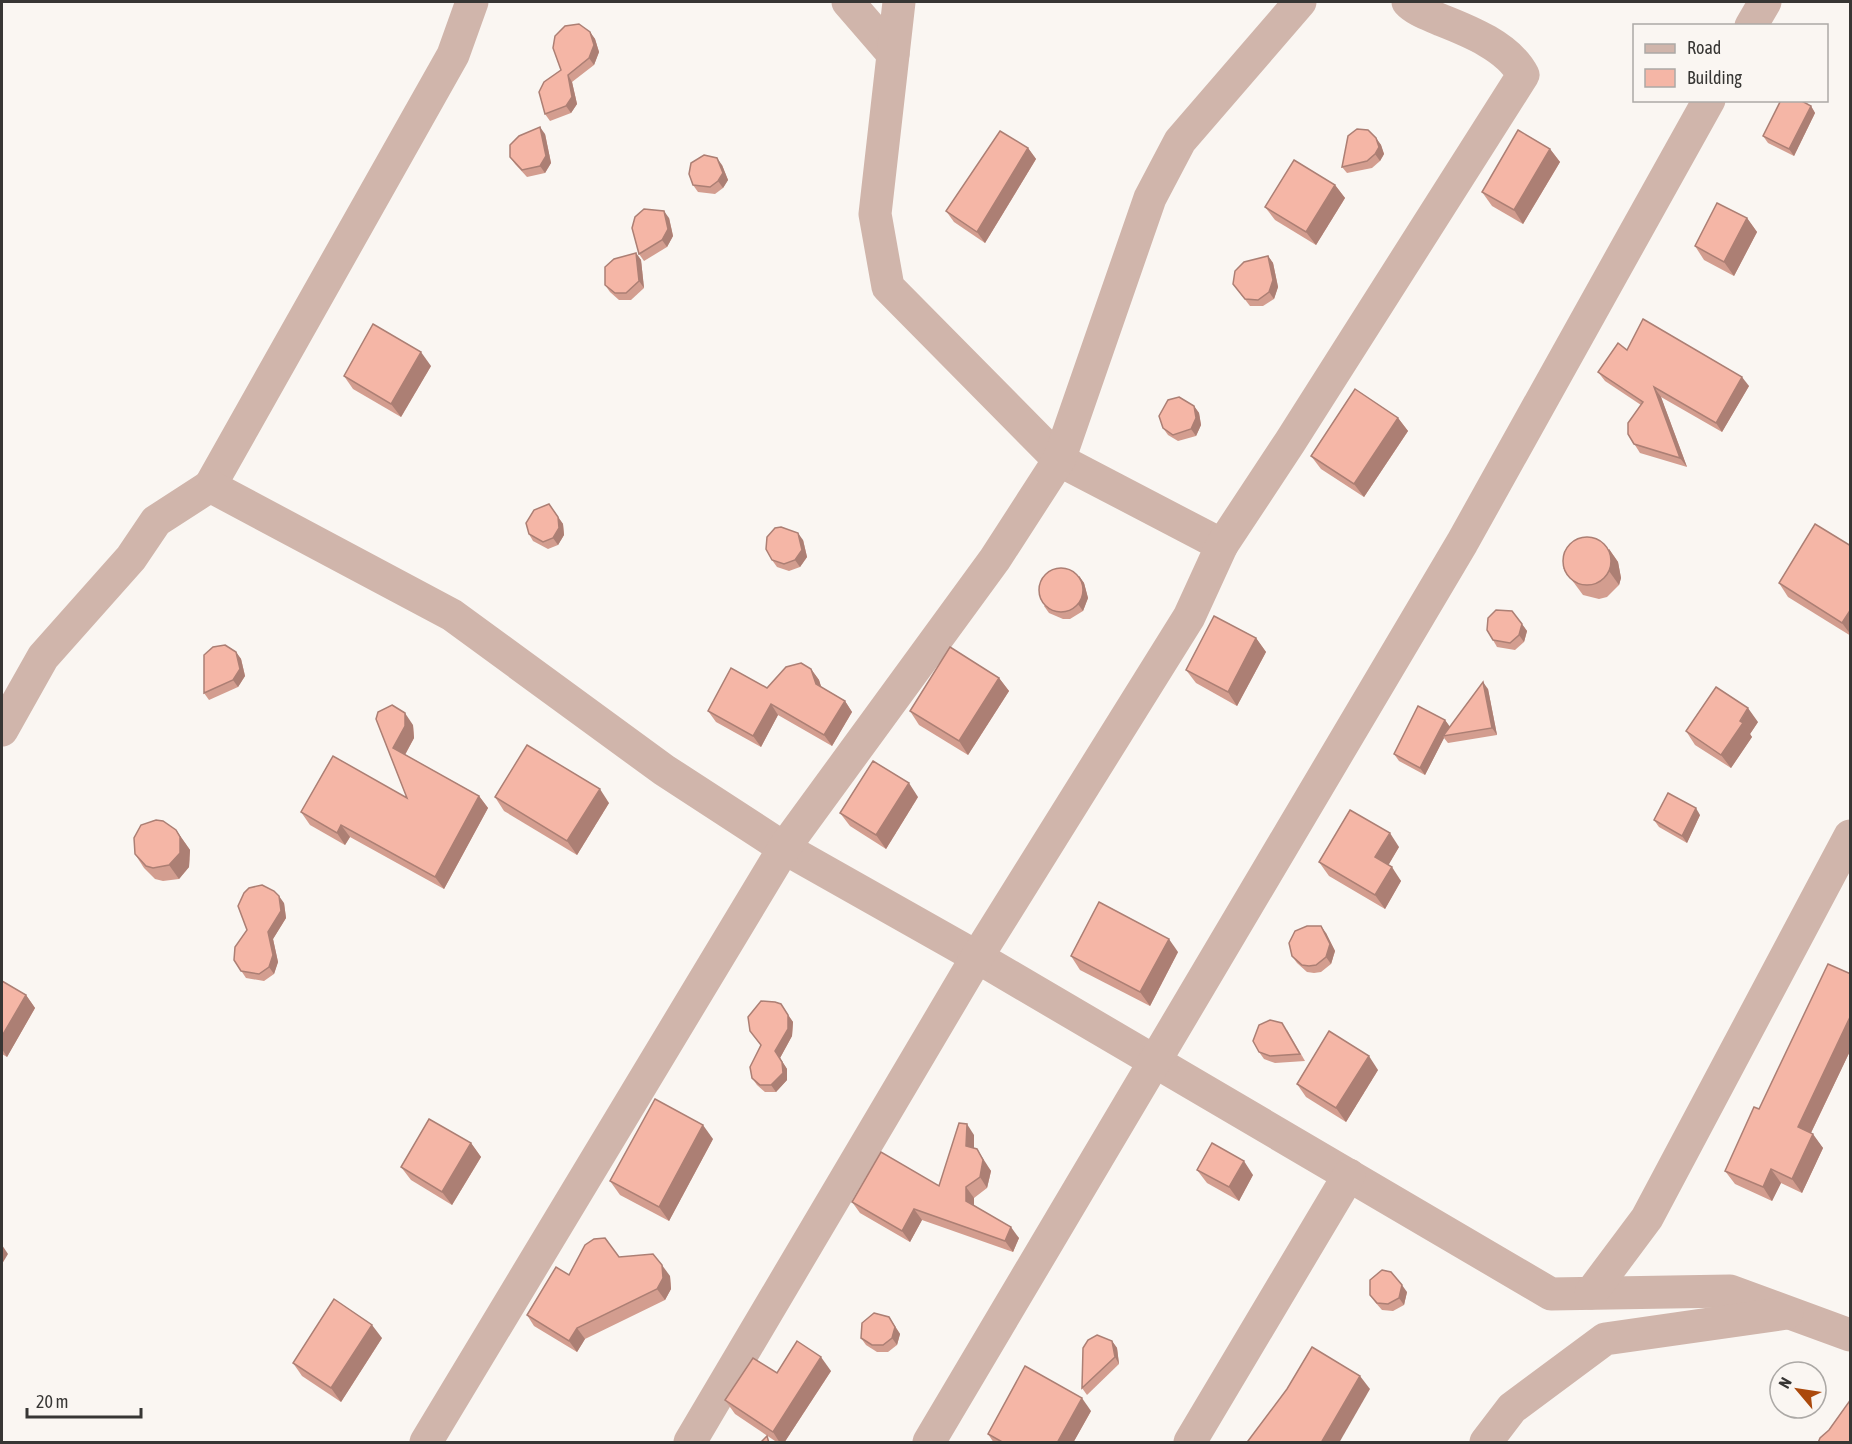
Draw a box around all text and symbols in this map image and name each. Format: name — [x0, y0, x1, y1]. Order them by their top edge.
legend — [1633, 24, 1828, 102]
text: Road — [1687, 37, 1721, 58]
text: Building — [1687, 67, 1742, 88]
north arrow — [1768, 1360, 1828, 1420]
text: N — [1775, 1374, 1795, 1391]
scale bar — [27, 1381, 141, 1419]
text: 20 m — [36, 1391, 68, 1412]

